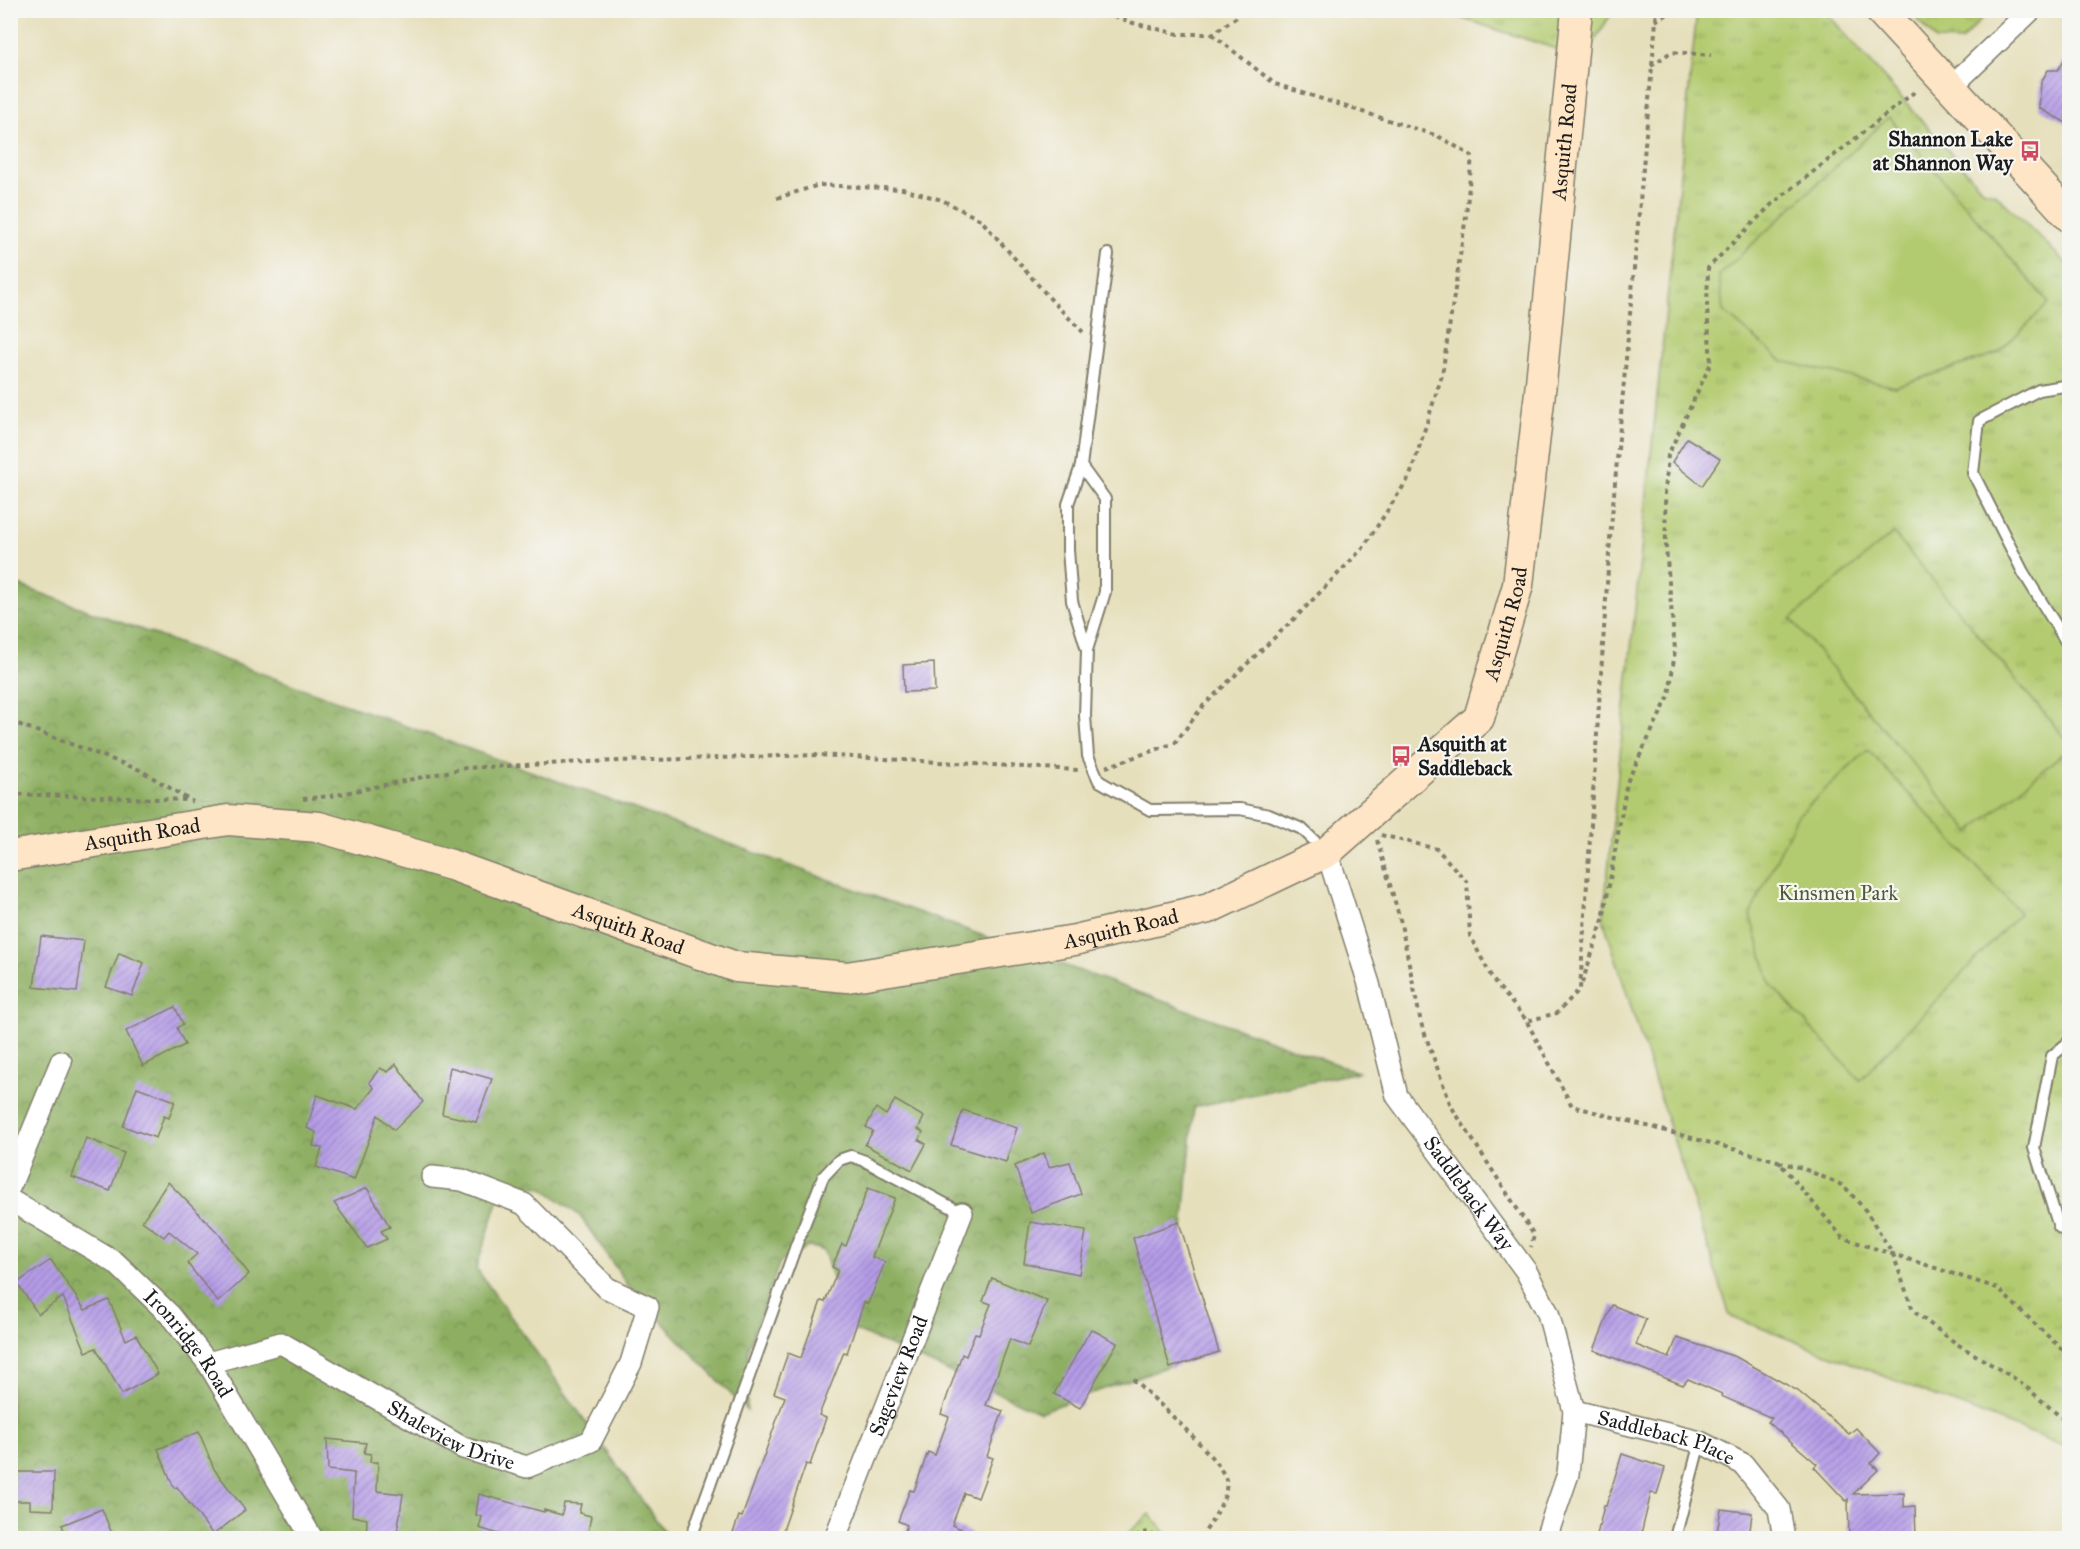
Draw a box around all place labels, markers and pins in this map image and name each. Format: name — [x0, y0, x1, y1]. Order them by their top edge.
place label: Shannon Lake at Shannon Way — [1873, 126, 2014, 176]
bus stop icon: Shannon Lake at Shannon Way — [2018, 139, 2042, 163]
place label: Asquith at Saddleback — [1416, 731, 1513, 781]
bus stop icon: Asquith at Saddleback — [1389, 744, 1413, 768]

